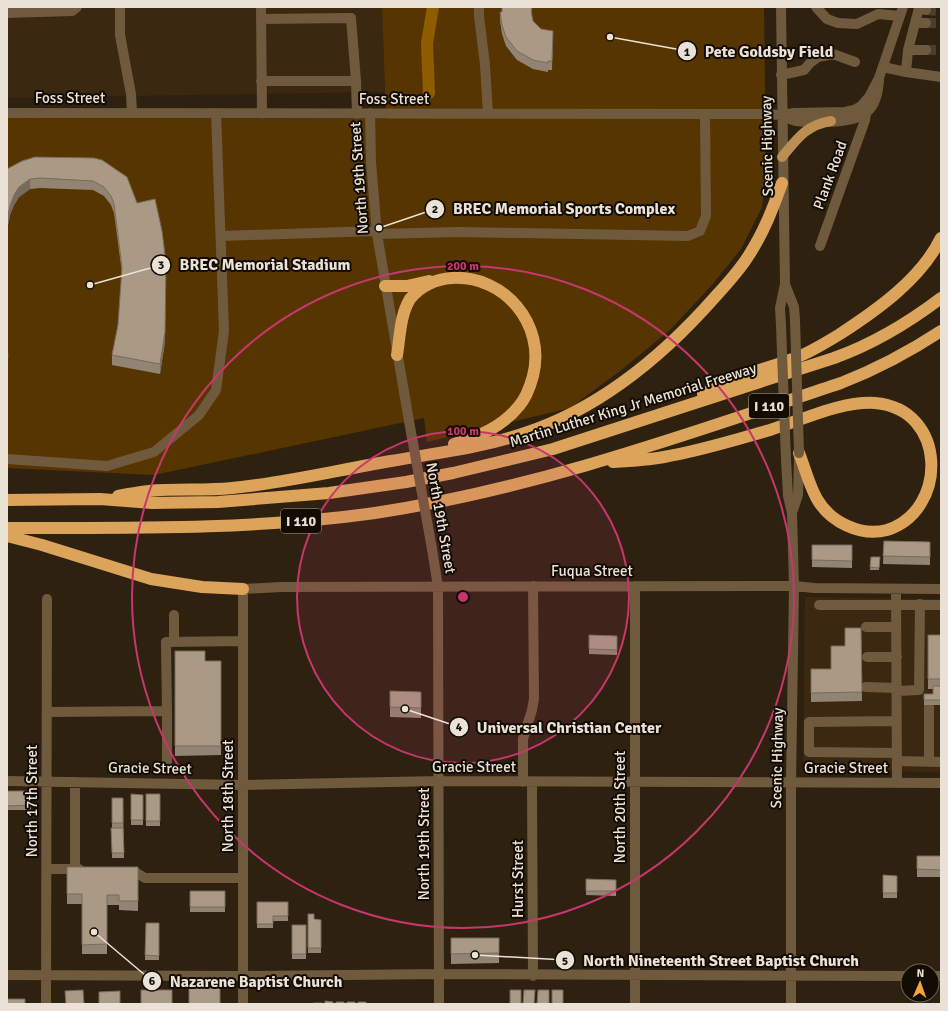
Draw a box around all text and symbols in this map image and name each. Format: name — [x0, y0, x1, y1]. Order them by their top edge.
callout: Pete Goldsby Field — [677, 37, 841, 65]
text: Pete Goldsby Field — [705, 42, 834, 62]
text: 1 — [684, 45, 691, 60]
street label: Foss Street — [35, 89, 105, 107]
street label: Foss Street — [359, 90, 429, 108]
street label: Scenic Highway — [757, 96, 777, 196]
street label: North 19th Street — [346, 121, 372, 235]
street label: Plank Road — [809, 138, 851, 212]
callout: BREC Memorial Sports Complex — [425, 195, 683, 223]
text: BREC Memorial Sports Complex — [453, 199, 675, 219]
text: 2 — [432, 202, 438, 217]
callout: BREC Memorial Stadium — [151, 251, 358, 279]
text: BREC Memorial Stadium — [180, 255, 350, 275]
text: 3 — [158, 258, 164, 273]
text: 200 m — [447, 259, 479, 274]
street label: Martin Luther King Jr Memorial Freeway — [507, 359, 759, 451]
road number: I 110 — [749, 394, 789, 418]
text: 100 m — [447, 424, 479, 439]
street label: North 19th Street — [422, 461, 460, 575]
road number: I 110 — [281, 509, 321, 533]
street label: Fuqua Street — [551, 562, 633, 580]
centre of rings — [456, 590, 470, 604]
street label: Scenic Highway — [767, 708, 787, 808]
callout: Universal Christian Center — [449, 713, 669, 741]
text: Universal Christian Center — [477, 718, 662, 738]
text: 4 — [456, 720, 463, 735]
street label: North 18th Street — [219, 740, 237, 852]
street label: North 17th Street — [23, 745, 41, 857]
street label: North 20th Street — [611, 751, 629, 863]
street label: Gracie Street — [108, 758, 192, 778]
street label: Gracie Street — [432, 758, 516, 776]
street label: Gracie Street — [804, 759, 888, 777]
street label: North 19th Street — [415, 788, 433, 900]
street label: Hurst Street — [509, 840, 527, 918]
callout: North Nineteenth Street Baptist Church — [555, 946, 867, 974]
text: North Nineteenth Street Baptist Church — [583, 951, 859, 971]
text: 5 — [562, 954, 568, 969]
north arrow — [900, 963, 940, 1003]
callout: Nazarene Baptist Church — [142, 967, 350, 995]
text: N — [916, 967, 924, 980]
text: Nazarene Baptist Church — [170, 972, 343, 992]
text: 6 — [149, 974, 156, 989]

